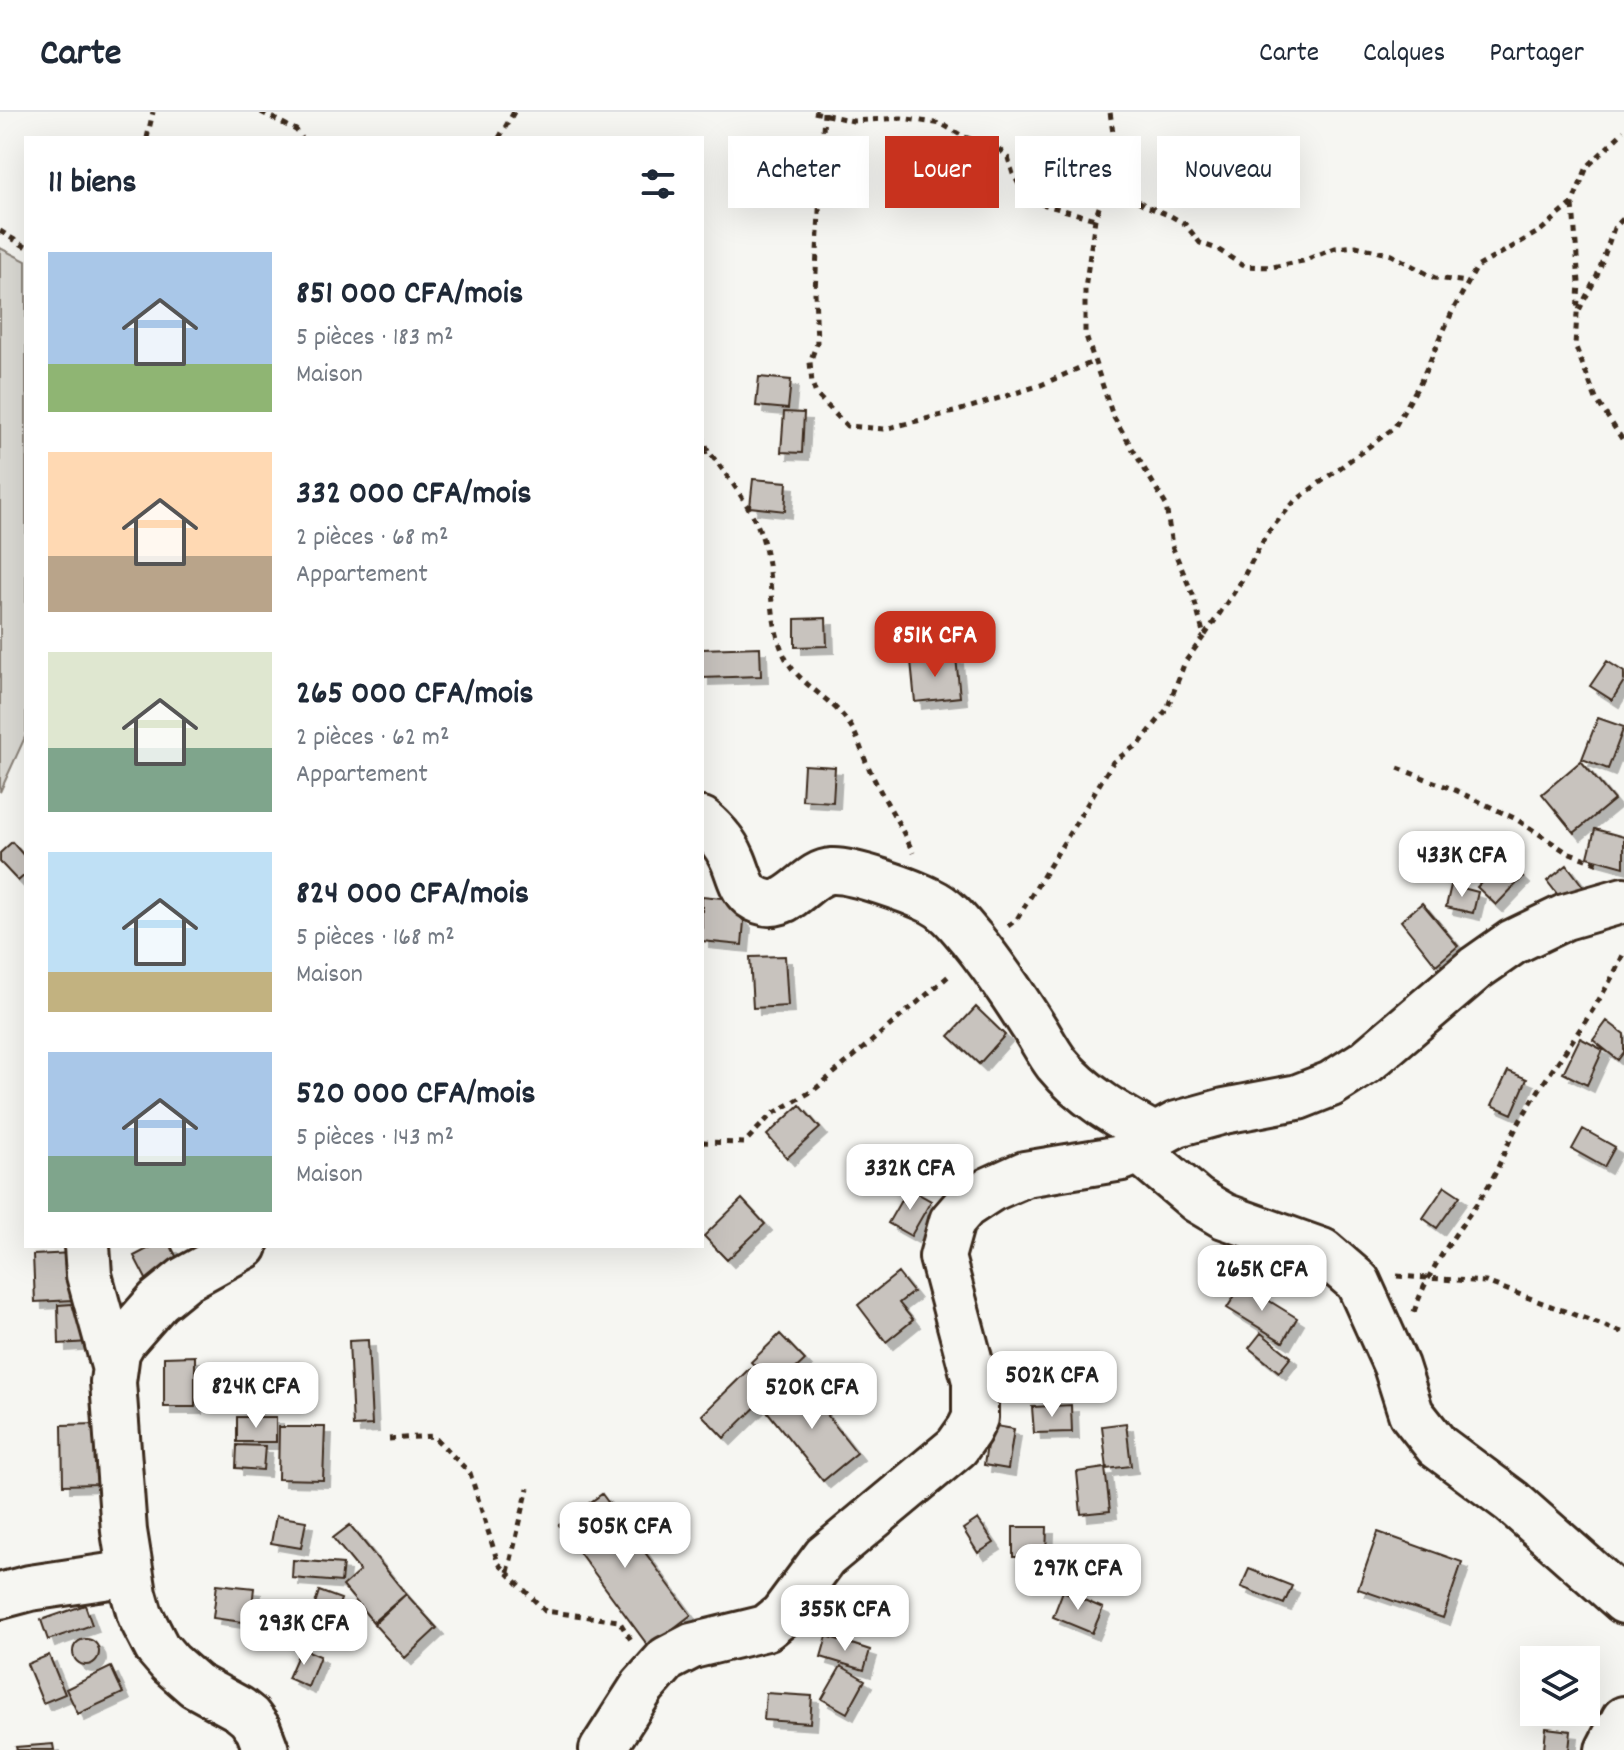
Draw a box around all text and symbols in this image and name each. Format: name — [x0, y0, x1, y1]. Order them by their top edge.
text: Carte — [40, 28, 121, 83]
text: Carte — [1259, 35, 1319, 75]
text: Calques — [1363, 35, 1445, 75]
text: Partager — [1489, 35, 1584, 75]
chip: Acheter — [728, 136, 869, 208]
chip: Louer — [885, 136, 999, 208]
chip: Filtres — [1015, 136, 1141, 208]
chip: Nouveau — [1157, 136, 1300, 208]
text: 11 biens — [48, 160, 137, 209]
icon: filters — [636, 162, 680, 206]
text: 851 000 CFA/mois — [296, 271, 523, 320]
icon: home — [112, 284, 208, 380]
text: 5 pièces · 183 m² — [296, 320, 454, 357]
text: Maison — [296, 357, 363, 394]
text: 332 000 CFA/mois — [296, 471, 531, 520]
icon: home — [112, 484, 208, 580]
text: 2 pièces · 68 m² — [296, 520, 448, 557]
text: Appartement — [296, 557, 428, 594]
pin: 851K CFA — [852, 611, 1018, 679]
text: 851K CFA — [893, 618, 977, 655]
text: 265 000 CFA/mois — [296, 671, 534, 720]
icon: home — [112, 684, 208, 780]
text: 2 pièces · 62 m² — [296, 720, 449, 757]
text: Appartement — [296, 757, 428, 794]
pin: 433K CFA — [1379, 831, 1545, 899]
text: 433K CFA — [1417, 838, 1507, 875]
text: 824 000 CFA/mois — [296, 871, 529, 920]
icon: home — [112, 884, 208, 980]
text: 5 pièces · 168 m² — [296, 920, 455, 957]
text: Maison — [296, 957, 363, 994]
text: 520 000 CFA/mois — [296, 1071, 536, 1120]
icon: home — [112, 1084, 208, 1180]
text: 5 pièces · 143 m² — [296, 1120, 454, 1157]
pin: 332K CFA — [827, 1144, 993, 1212]
text: 332K CFA — [864, 1151, 956, 1188]
text: Maison — [296, 1157, 363, 1194]
pin: 265K CFA — [1179, 1245, 1345, 1313]
text: 265K CFA — [1216, 1252, 1308, 1289]
pin: 502K CFA — [969, 1351, 1135, 1419]
text: 502K CFA — [1005, 1358, 1099, 1395]
pin: 824K CFA — [173, 1362, 339, 1430]
pin: 520K CFA — [729, 1363, 895, 1431]
text: 824K CFA — [211, 1369, 301, 1406]
text: 520K CFA — [765, 1370, 859, 1407]
pin: 505K CFA — [542, 1502, 708, 1570]
text: 505K CFA — [578, 1509, 672, 1546]
pin: 297K CFA — [995, 1544, 1161, 1612]
text: 297K CFA — [1033, 1551, 1123, 1588]
pin: 355K CFA — [762, 1585, 928, 1653]
text: 355K CFA — [799, 1592, 891, 1629]
pin: 293K CFA — [221, 1599, 387, 1667]
text: 293K CFA — [258, 1606, 350, 1643]
map controls — [1520, 1646, 1600, 1726]
button: layers — [1520, 1646, 1600, 1726]

